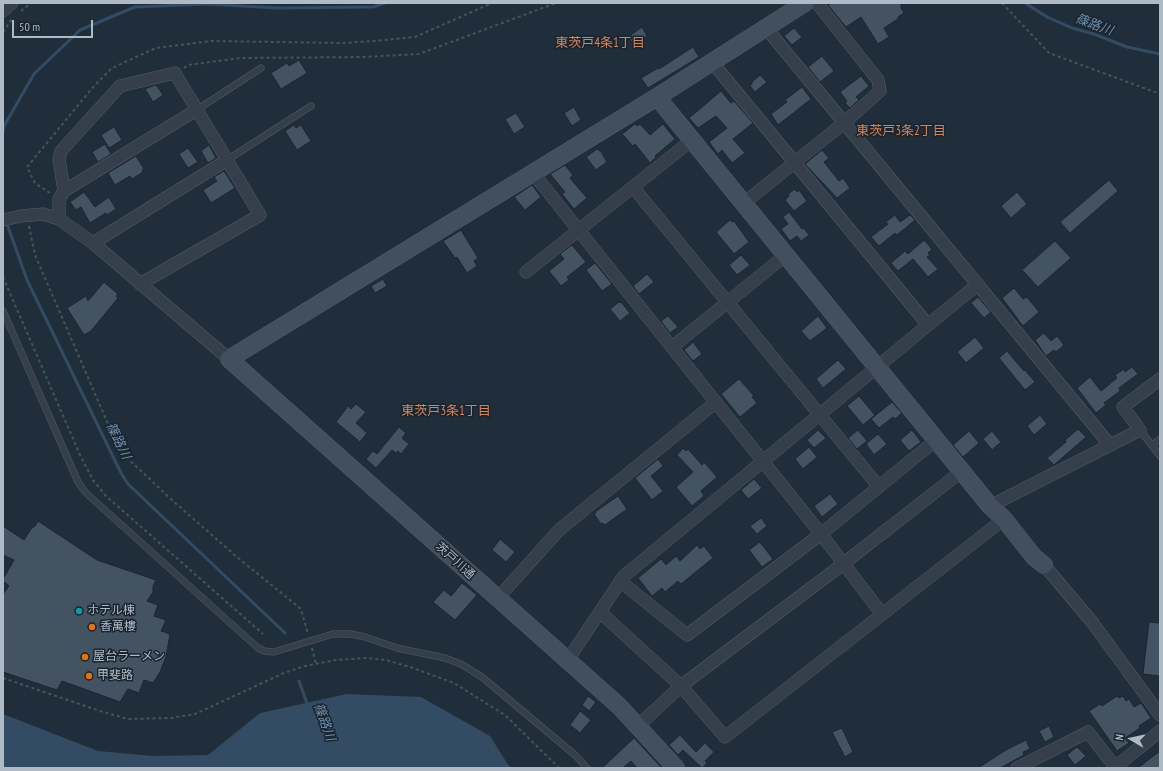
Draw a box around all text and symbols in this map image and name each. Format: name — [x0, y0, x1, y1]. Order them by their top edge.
water label: 篠路川 — [1073, 11, 1115, 39]
scale bar — [14, 12, 95, 38]
text: 50 m — [19, 19, 40, 34]
district label: 東茨戸4条1丁目 — [555, 35, 645, 51]
district label: 東茨戸3条2丁目 — [856, 123, 946, 139]
district label: 東茨戸3条1丁目 — [401, 403, 491, 419]
water label: 篠路川 — [102, 420, 134, 462]
street label: 茨戸川通 — [432, 540, 478, 582]
place label: ホテル棟 — [87, 604, 135, 618]
marker: ホテル棟 — [74, 606, 84, 616]
place label: 香萬樓 — [100, 620, 136, 634]
marker: 香萬樓 — [87, 622, 97, 632]
place label: 屋台ラーメン — [93, 650, 165, 664]
marker: 屋台ラーメン — [80, 652, 90, 662]
place label: 甲斐路 — [97, 669, 133, 683]
marker: 甲斐路 — [84, 671, 94, 681]
water label: 篠路川 — [310, 701, 338, 743]
north arrow — [1111, 719, 1151, 759]
text: N — [1112, 733, 1127, 741]

